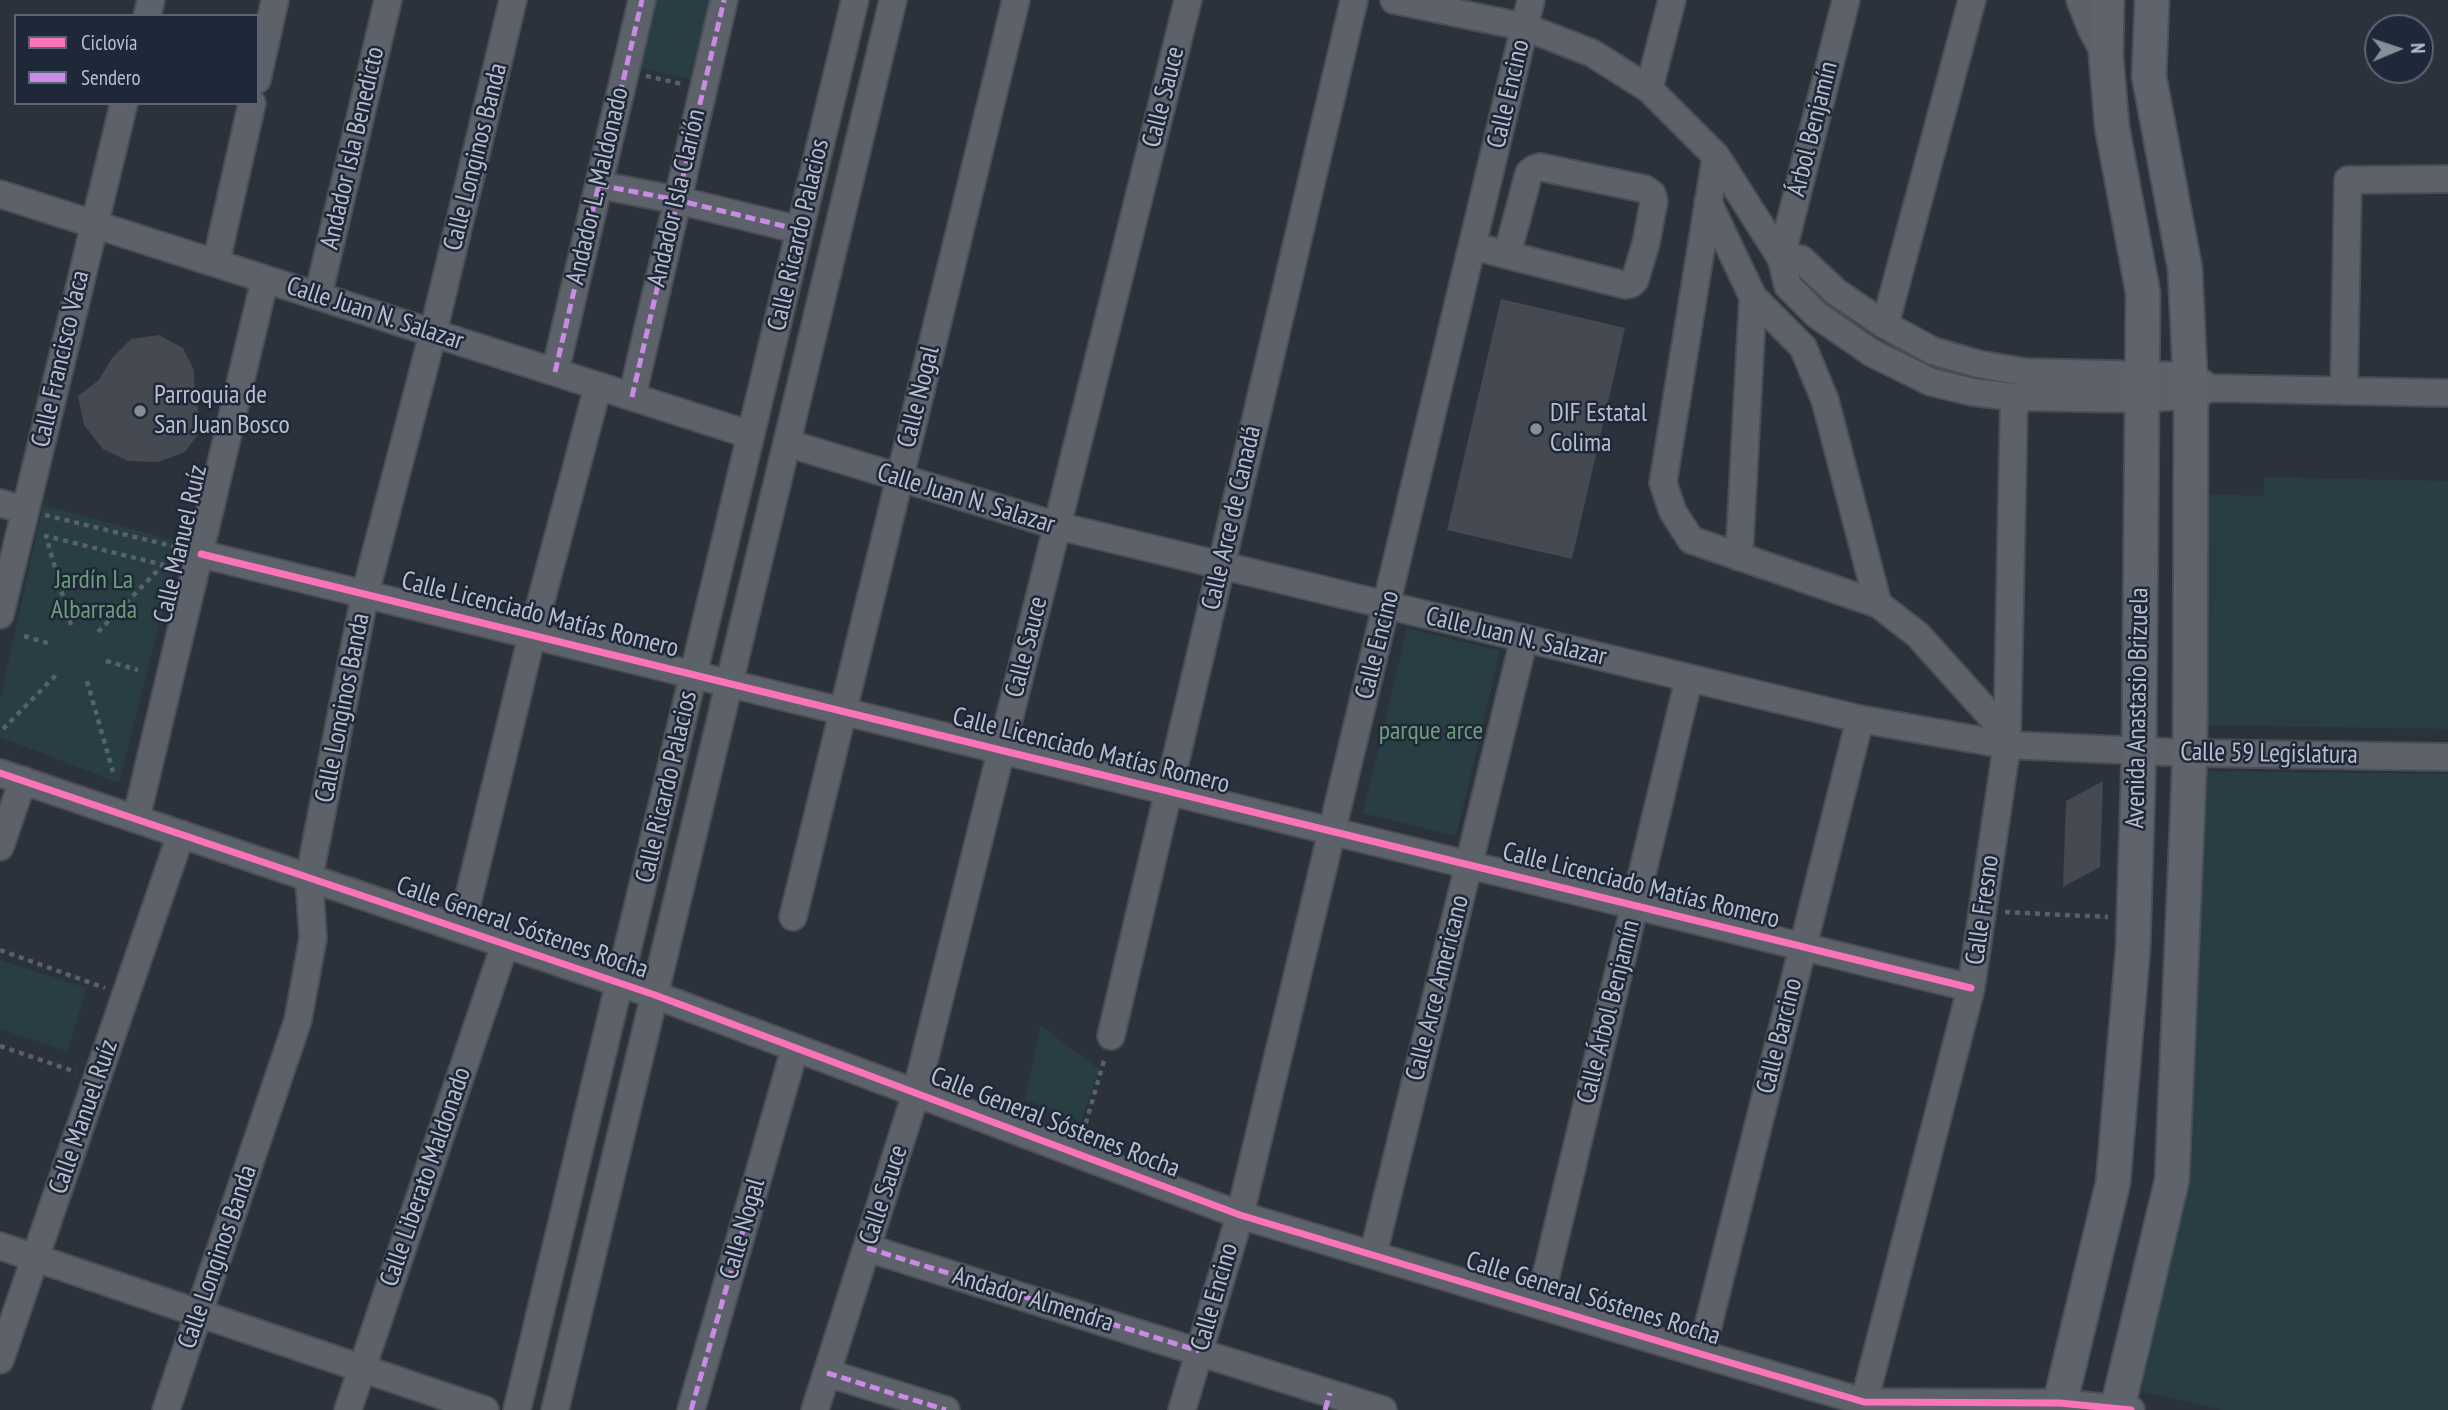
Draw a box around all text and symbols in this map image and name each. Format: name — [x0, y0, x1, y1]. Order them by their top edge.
legend — [14, 14, 259, 105]
north arrow — [2364, 14, 2434, 84]
text: Ciclovía — [81, 29, 138, 56]
street label: Calle Encino — [1481, 37, 1537, 151]
street label: Calle Sauce — [1136, 43, 1192, 151]
text: N — [2406, 43, 2430, 54]
street label: Andador Isla Benedicto — [315, 44, 391, 252]
street label: Árbol Benjamín — [1781, 58, 1845, 200]
street label: Calle Longinos Banda — [438, 60, 514, 254]
text: Sendero — [81, 64, 140, 91]
street label: Andador L. Maldonado — [560, 84, 636, 288]
street label: Andador Isla Clarión — [641, 106, 713, 290]
street label: Calle Ricardo Palacios — [762, 136, 836, 334]
street label: Calle Francisco Vaca — [26, 268, 96, 450]
street label: Calle Juan N. Salazar — [283, 271, 467, 357]
street label: Calle Nogal — [891, 343, 947, 451]
place label: Parroquia de San Juan Bosco — [154, 380, 290, 442]
place label: DIF Estatal Colima — [1550, 398, 1647, 460]
marker: Parroquia de San Juan Bosco — [132, 403, 148, 419]
marker: DIF Estatal Colima — [1528, 421, 1544, 437]
street label: Calle Arce de Canadá — [1196, 423, 1268, 613]
street label: Calle Juan N. Salazar — [873, 457, 1059, 541]
street label: Calle Manuel Ruíz — [148, 462, 214, 626]
park label: Jardín La Albarrada — [51, 565, 137, 626]
street label: Calle Licenciado Matías Romero — [398, 565, 682, 665]
street label: Avenida Anastasio Brizuela — [2120, 587, 2156, 829]
street label: Calle Encino — [1350, 588, 1406, 702]
street label: Calle Sauce — [999, 593, 1055, 701]
street label: Calle Juan N. Salazar — [1423, 601, 1609, 673]
street label: Calle Longinos Banda — [309, 611, 377, 805]
street label: Calle Ricardo Palacios — [630, 688, 704, 886]
street label: Calle Licenciado Matías Romero — [949, 701, 1233, 801]
park label: parque arce — [1379, 716, 1483, 748]
street label: Calle 59 Legislatura — [2180, 737, 2358, 771]
street label: Calle Licenciado Matías Romero — [1499, 836, 1783, 936]
street label: Calle Fresno — [1960, 853, 2006, 967]
street label: Calle General Sóstenes Rocha — [392, 870, 652, 986]
street label: Calle Arce Americano — [1400, 892, 1476, 1084]
street label: Calle Árbol Benjamín — [1571, 917, 1647, 1107]
street label: Calle Barcino — [1751, 975, 1809, 1097]
street label: Calle Manuel Ruíz — [43, 1036, 125, 1198]
street label: Calle General Sóstenes Rocha — [926, 1061, 1184, 1185]
street label: Calle Liberato Maldonado — [374, 1063, 478, 1291]
street label: Calle Sauce — [853, 1141, 915, 1249]
street label: Calle Longinos Banda — [172, 1161, 264, 1353]
street label: Calle Nogal — [714, 1175, 772, 1283]
street label: Calle Encino — [1185, 1240, 1245, 1354]
street label: Calle General Sóstenes Rocha — [1462, 1245, 1724, 1353]
street label: Andador Almendra — [949, 1261, 1117, 1339]

